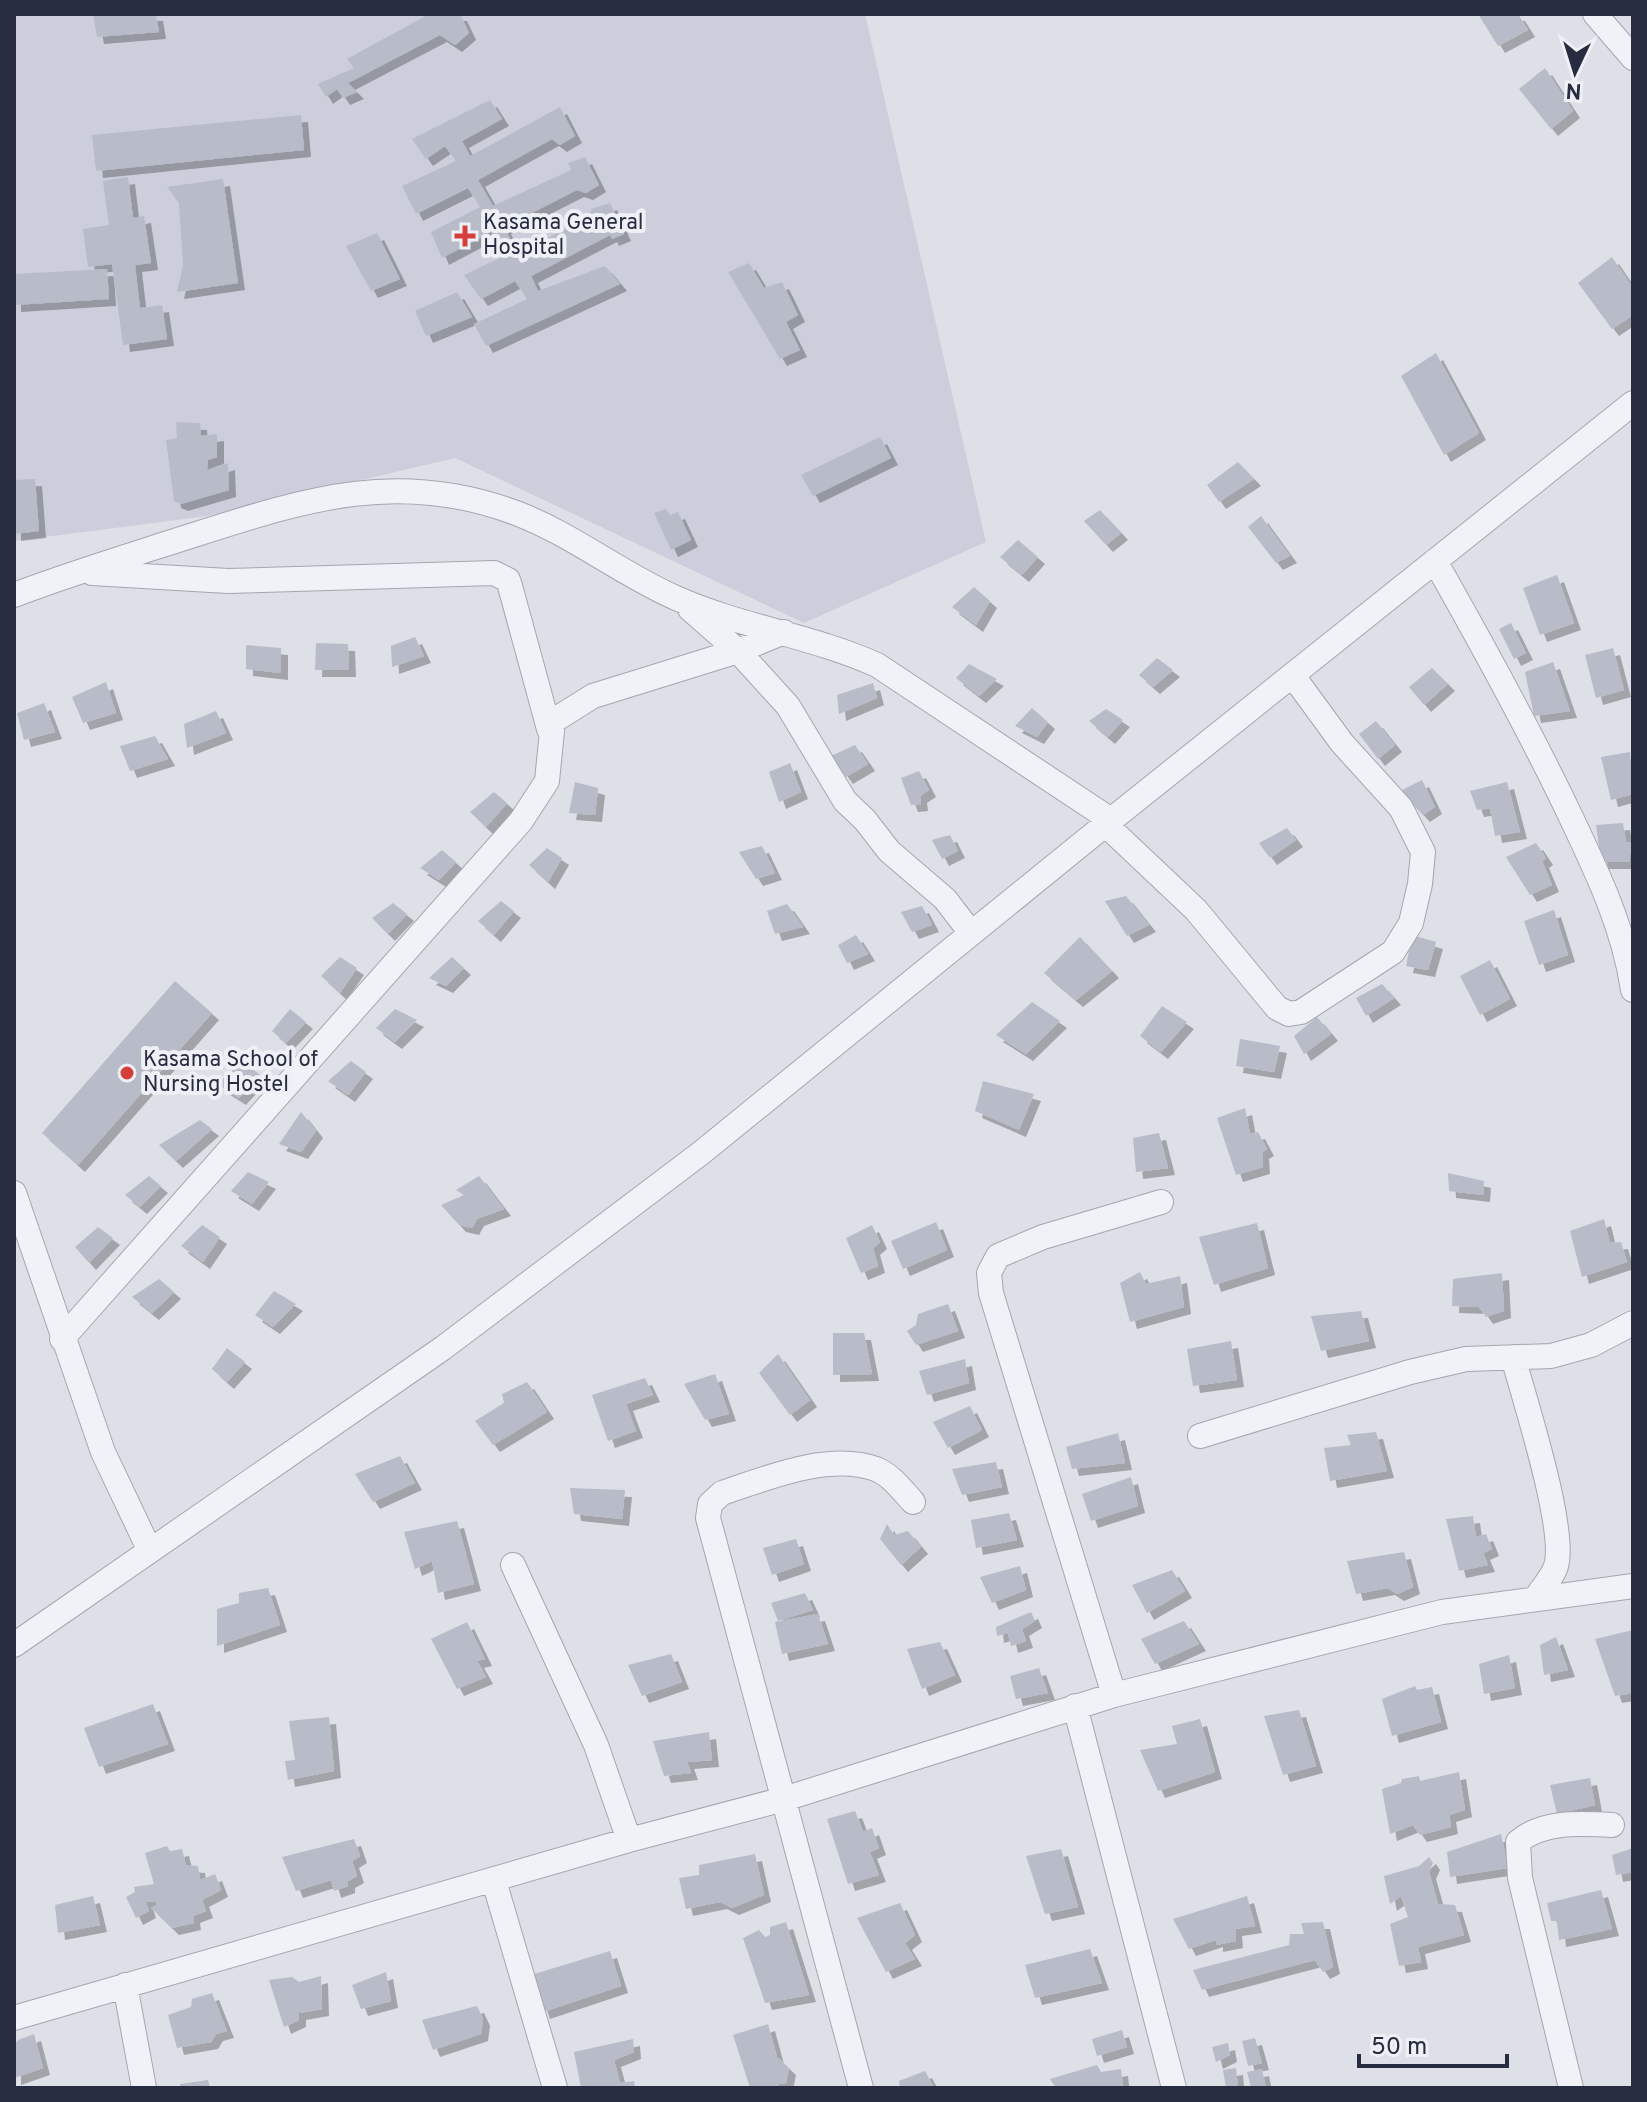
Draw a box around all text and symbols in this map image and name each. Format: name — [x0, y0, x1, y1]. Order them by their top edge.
north arrow — [1535, 32, 1615, 112]
text: N — [1565, 75, 1583, 103]
place label: Kasama General Hospital — [483, 210, 644, 262]
marker: Kasama General Hospital — [454, 225, 476, 247]
place label: Kasama School of Nursing Hostel — [143, 1047, 318, 1099]
marker: Kasama School of Nursing Hostel — [118, 1064, 136, 1082]
scale bar — [1359, 2018, 1507, 2068]
text: 50 m — [1371, 2033, 1427, 2063]

